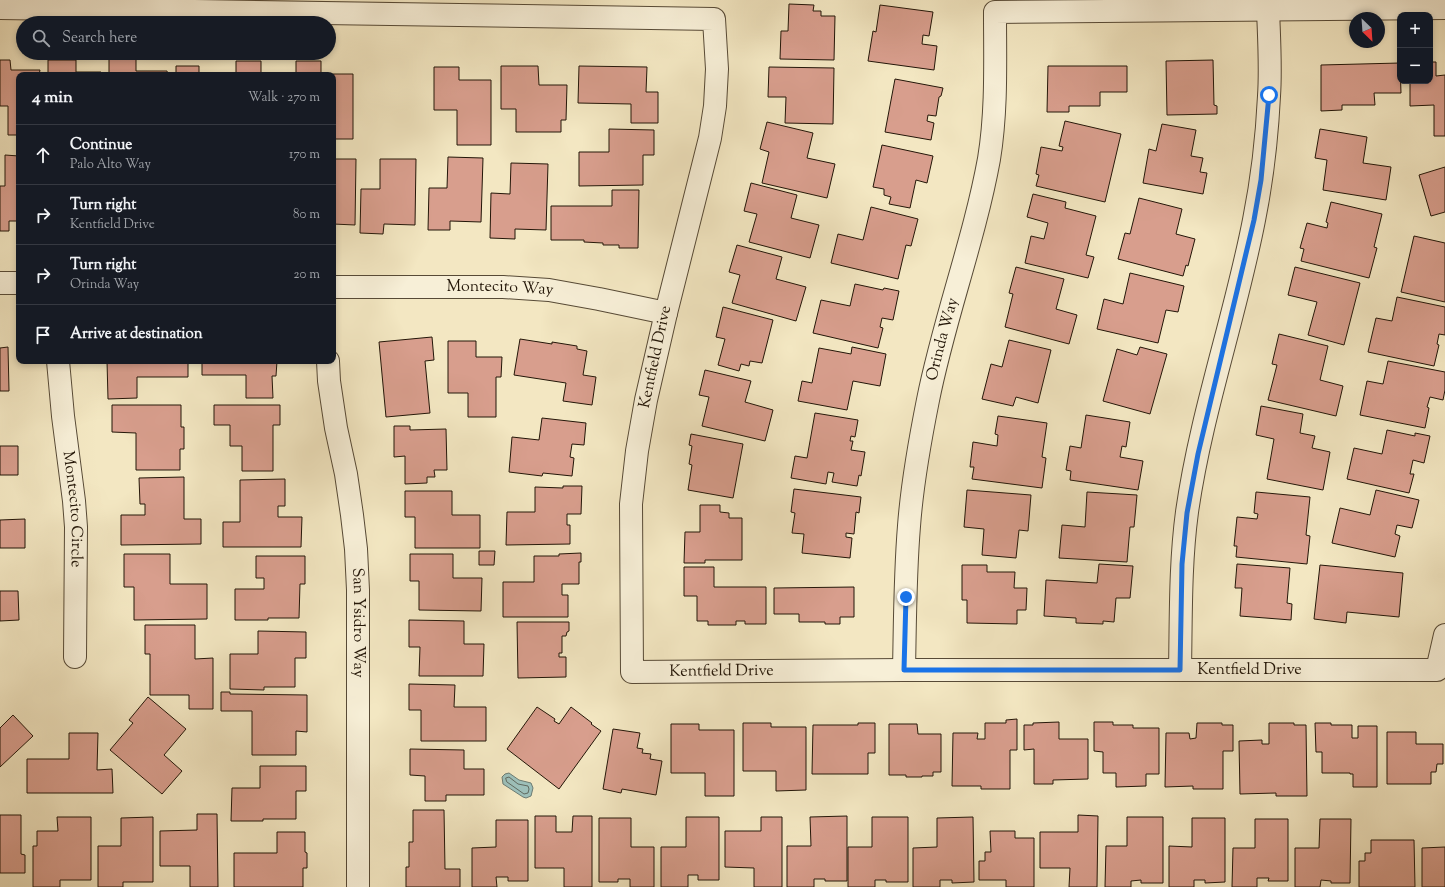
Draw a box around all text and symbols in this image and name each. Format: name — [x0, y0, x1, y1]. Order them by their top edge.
north arrow — [1349, 12, 1385, 48]
map controls — [1397, 12, 1433, 84]
button: + — [1397, 12, 1433, 48]
search box — [16, 16, 336, 60]
icon: search — [30, 27, 52, 49]
text: Search here — [62, 28, 137, 49]
button: − — [1397, 48, 1433, 84]
text: 4 min — [32, 86, 73, 110]
route start — [1260, 86, 1278, 104]
text: Walk · 270 m — [248, 89, 320, 107]
text: Continue — [70, 135, 132, 156]
icon: ahead — [32, 144, 54, 166]
text: 170 m — [289, 146, 320, 164]
text: Palo Alto Way — [70, 156, 151, 174]
text: Turn right — [70, 195, 136, 216]
icon: right — [32, 204, 54, 226]
text: 80 m — [293, 206, 320, 224]
text: Kentfield Drive — [70, 216, 155, 234]
text: Turn right — [70, 255, 136, 276]
icon: right — [32, 264, 54, 286]
text: 20 m — [294, 266, 320, 284]
text: Orinda Way — [70, 276, 139, 294]
street label: Montecito Way — [447, 276, 555, 302]
street label: Orinda Way — [921, 295, 965, 383]
street label: Kentfield Drive — [634, 304, 678, 410]
icon: arrive — [32, 324, 54, 346]
text: Arrive at destination — [70, 324, 203, 345]
street label: Montecito Circle — [56, 450, 88, 568]
street label: San Ysidro Way — [345, 567, 370, 678]
route end — [897, 588, 915, 606]
street label: Kentfield Drive — [669, 659, 774, 683]
street label: Kentfield Drive — [1197, 659, 1302, 682]

